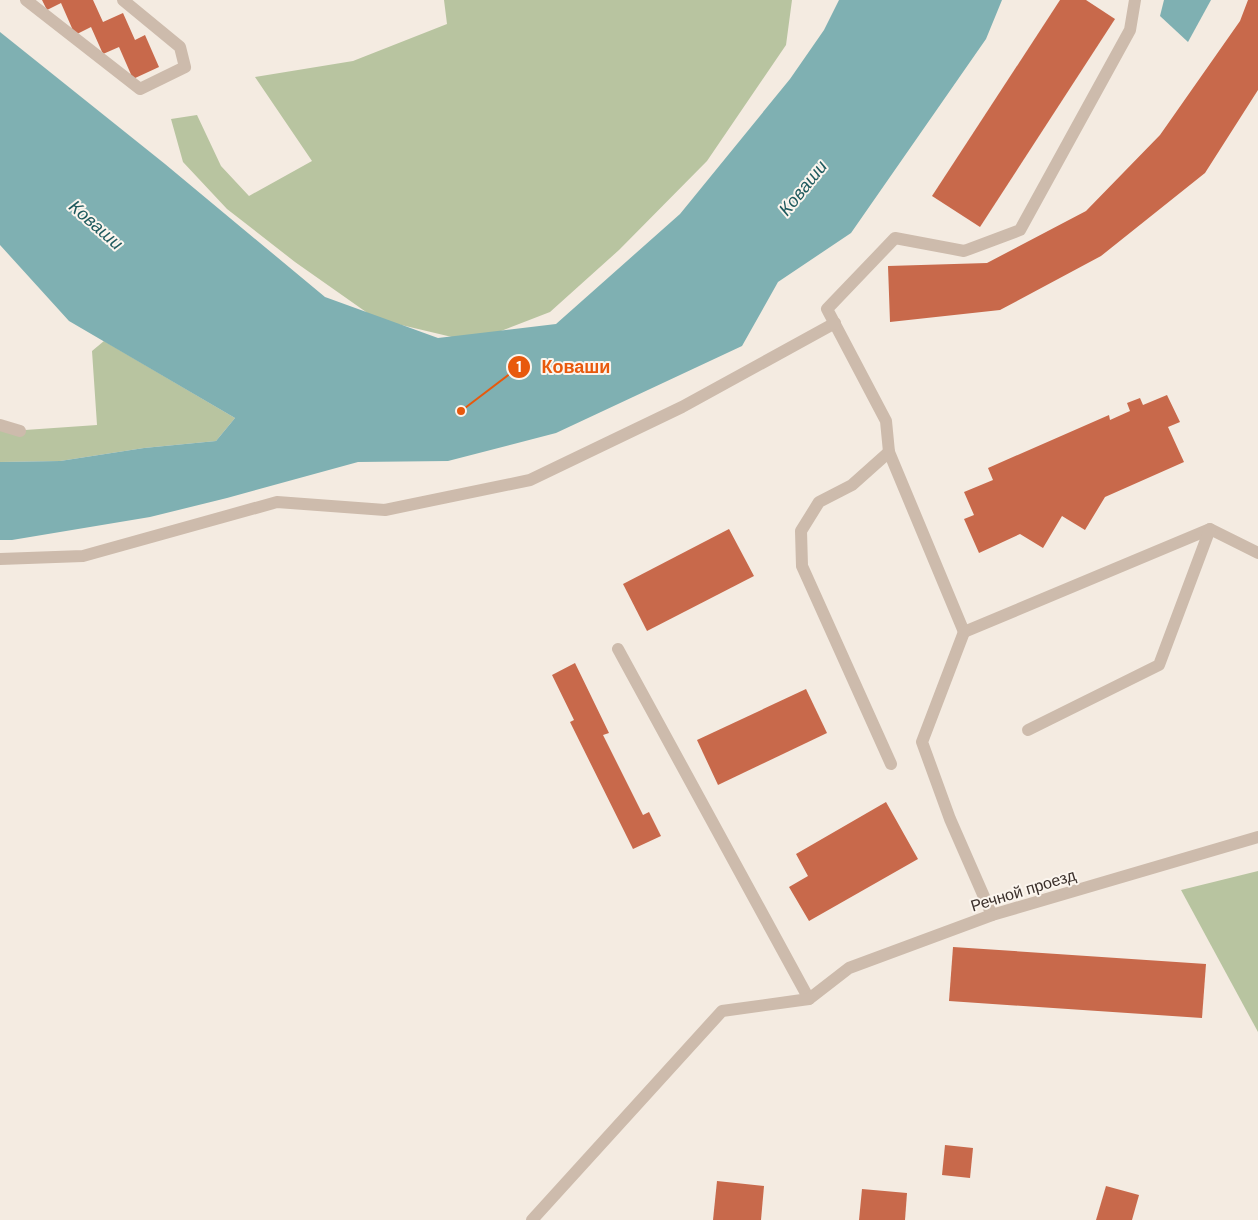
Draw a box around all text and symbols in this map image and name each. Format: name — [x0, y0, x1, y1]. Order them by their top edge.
water label: Коваши — [773, 155, 833, 221]
water label: Коваши — [64, 195, 128, 255]
callout: Коваши — [506, 351, 620, 384]
text: Коваши — [542, 355, 610, 379]
text: 1 — [516, 357, 522, 377]
street label: Речной проезд — [968, 864, 1079, 916]

